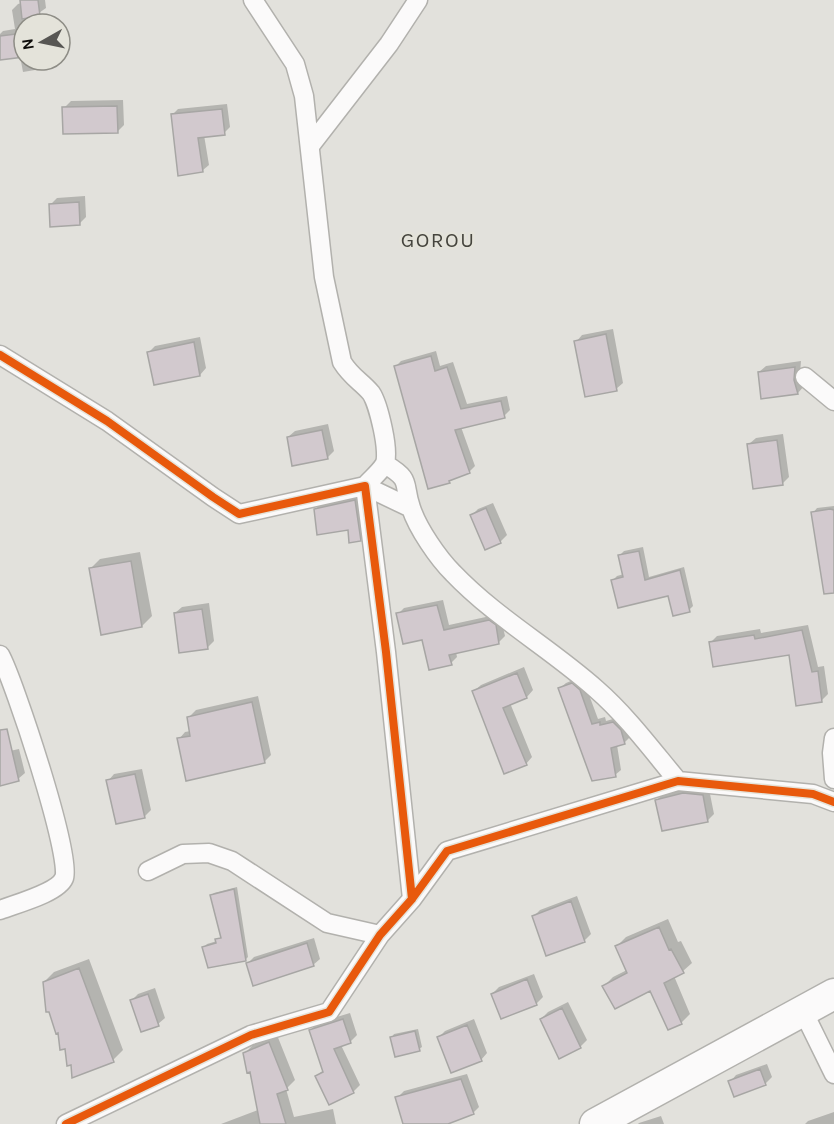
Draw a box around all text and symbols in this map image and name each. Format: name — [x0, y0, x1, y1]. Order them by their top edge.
north arrow — [12, 12, 72, 72]
text: N — [17, 37, 38, 51]
district label: GOROU — [401, 228, 475, 252]

